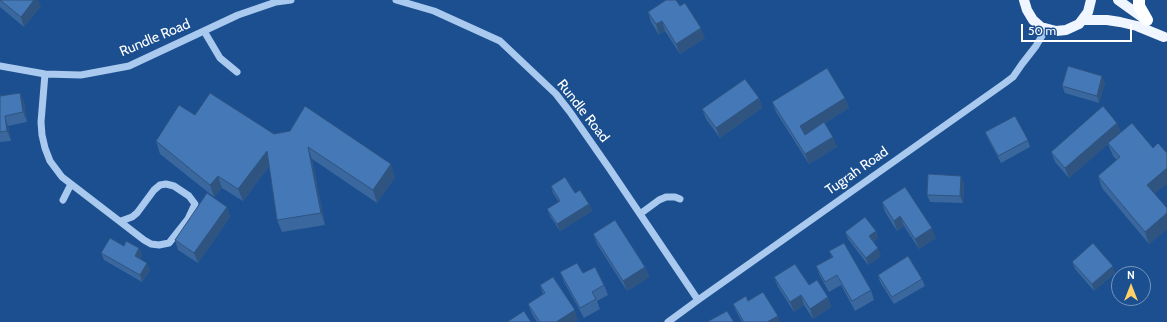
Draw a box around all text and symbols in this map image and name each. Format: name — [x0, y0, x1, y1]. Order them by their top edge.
street label: Rundle Road — [117, 16, 193, 60]
scale bar — [1023, 16, 1134, 42]
text: 50 m — [1028, 23, 1056, 38]
street label: Rundle Road — [553, 76, 613, 146]
street label: Tugrah Road — [822, 143, 892, 199]
north arrow — [1111, 266, 1151, 306]
text: N — [1127, 268, 1135, 282]

